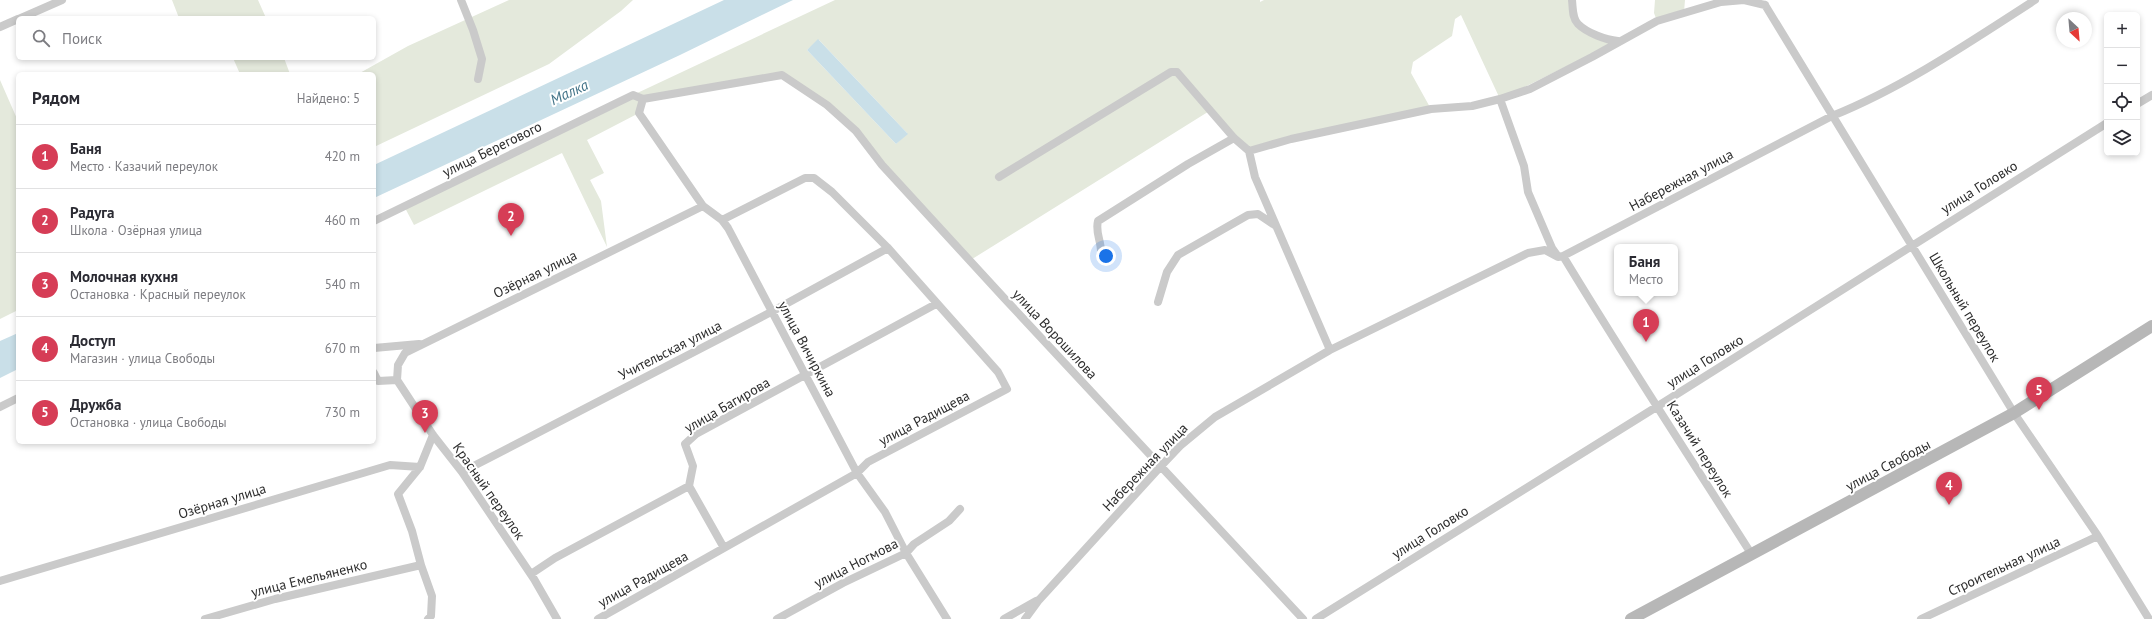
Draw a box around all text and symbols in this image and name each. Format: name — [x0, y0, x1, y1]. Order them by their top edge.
north arrow — [2056, 12, 2092, 48]
map controls — [2104, 12, 2140, 156]
button: + — [2104, 12, 2140, 48]
search box — [16, 16, 376, 60]
icon: search — [30, 27, 52, 49]
text: Поиск — [62, 29, 102, 48]
button: − — [2104, 48, 2140, 84]
water label: Малка — [547, 75, 592, 109]
button: locate — [2104, 84, 2140, 120]
text: Рядом — [32, 87, 80, 109]
text: Найдено: 5 — [297, 90, 360, 107]
street label: улица Берегового — [439, 117, 545, 181]
button: layers — [2104, 120, 2140, 156]
text: Баня — [70, 139, 102, 158]
street label: Набережная улица — [1626, 145, 1736, 215]
text: 1 — [41, 148, 49, 165]
text: 420 m — [325, 148, 360, 165]
street label: улица Головко — [1937, 156, 2021, 218]
text: Место · Казачий переулок — [70, 158, 218, 175]
text: Радуга — [70, 203, 114, 222]
pin: 2 — [498, 203, 524, 236]
text: 2 — [41, 212, 49, 229]
text: 460 m — [325, 212, 360, 229]
text: Школа · Озёрная улица — [70, 222, 202, 239]
popup — [1614, 244, 1678, 296]
street label: Озёрная улица — [490, 246, 580, 302]
your location — [1096, 246, 1116, 266]
street label: Школьный переулок — [1925, 249, 2005, 365]
text: Баня — [1629, 252, 1660, 271]
text: Молочная кухня — [70, 267, 178, 286]
text: Место — [1629, 271, 1663, 288]
text: 3 — [41, 276, 49, 293]
text: 540 m — [325, 276, 360, 293]
street label: улица Ворошилова — [1009, 285, 1101, 383]
text: Остановка · Красный переулок — [70, 286, 246, 303]
street label: улица Вичиркина — [774, 298, 840, 400]
pin: 1 — [1633, 309, 1659, 342]
street label: Учительская улица — [615, 316, 725, 384]
street label: улица Головко — [1663, 330, 1747, 392]
text: Доступ — [70, 331, 116, 350]
text: 4 — [41, 340, 49, 357]
text: 670 m — [325, 340, 360, 357]
text: Магазин · улица Свободы — [70, 350, 215, 367]
street label: улица Багирова — [681, 373, 773, 437]
pin: 5 — [2026, 377, 2052, 410]
street label: улица Радищева — [875, 386, 973, 450]
text: Дружба — [70, 395, 121, 414]
street label: Казачий переулок — [1663, 397, 1737, 501]
pin: 3 — [412, 400, 438, 433]
text: 5 — [41, 404, 49, 421]
text: 730 m — [325, 404, 360, 421]
text: Остановка · улица Свободы — [70, 414, 227, 431]
street label: Набережная улица — [1098, 419, 1192, 515]
street label: улица Свободы — [1842, 435, 1934, 495]
street label: Красный переулок — [449, 439, 529, 543]
pin: 4 — [1936, 472, 1962, 505]
street label: Озёрная улица — [176, 479, 268, 523]
street label: улица Головко — [1388, 501, 1472, 563]
street label: Строительная улица — [1945, 532, 2063, 600]
street label: улица Ногмова — [811, 534, 901, 592]
street label: улица Радищева — [595, 547, 691, 611]
street label: улица Емельяненко — [249, 555, 369, 601]

